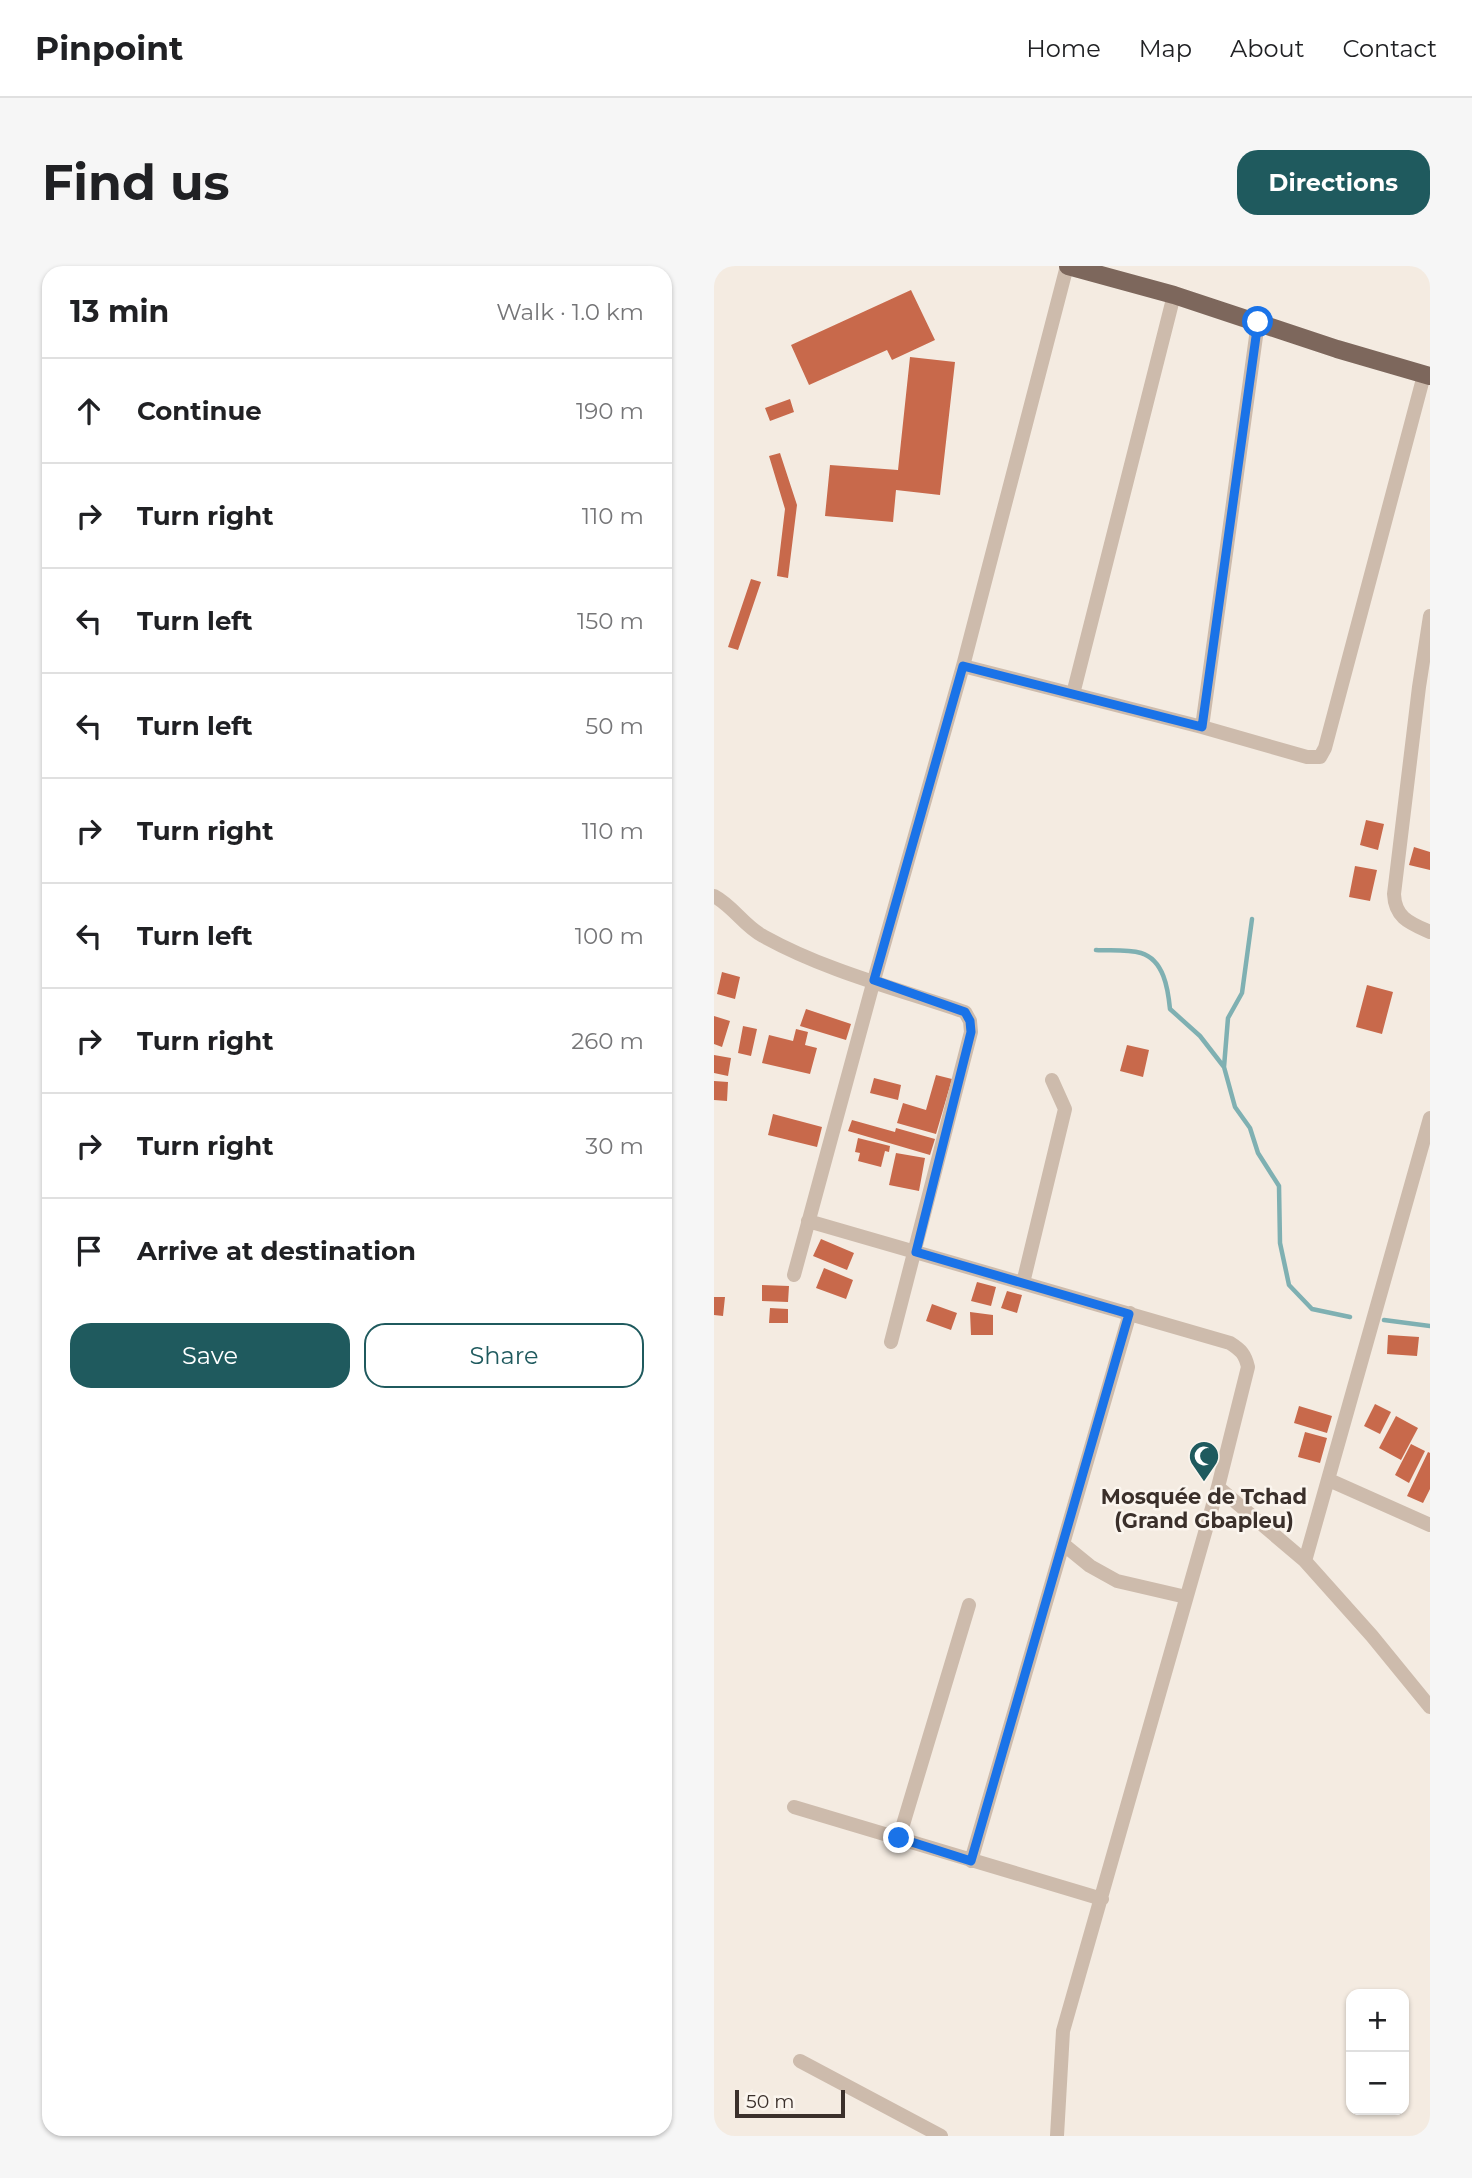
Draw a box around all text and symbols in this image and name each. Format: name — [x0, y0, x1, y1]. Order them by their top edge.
text: Pinpoint — [35, 28, 183, 68]
text: Home — [1026, 34, 1101, 63]
text: Map — [1139, 34, 1192, 63]
text: About — [1230, 34, 1304, 63]
text: Contact — [1342, 34, 1437, 63]
button: Directions — [1237, 150, 1430, 215]
text: Find us — [42, 153, 230, 212]
text: 13 min — [70, 293, 169, 330]
text: Walk · 1.0 km — [496, 298, 644, 326]
route start — [1242, 306, 1273, 337]
icon: ahead — [70, 392, 108, 430]
text: Continue — [137, 395, 262, 427]
text: 190 m — [576, 397, 644, 425]
icon: right — [70, 497, 108, 535]
text: Turn right — [137, 500, 273, 532]
text: 110 m — [582, 502, 644, 530]
icon: left — [70, 602, 108, 640]
text: Turn left — [137, 605, 253, 637]
text: 150 m — [577, 607, 644, 635]
icon: left — [70, 707, 108, 745]
text: Turn left — [137, 710, 253, 742]
text: 50 m — [585, 712, 644, 740]
icon: right — [70, 812, 108, 850]
text: Turn right — [137, 815, 273, 847]
text: 110 m — [582, 817, 644, 845]
icon: left — [70, 917, 108, 955]
text: Turn left — [137, 920, 253, 952]
text: 100 m — [575, 922, 644, 950]
icon: right — [70, 1022, 108, 1060]
text: Turn right — [137, 1025, 273, 1057]
text: 260 m — [571, 1027, 644, 1055]
icon: right — [70, 1127, 108, 1165]
text: Turn right — [137, 1130, 273, 1162]
text: 30 m — [585, 1132, 644, 1160]
icon: arrive — [70, 1232, 108, 1270]
text: Arrive at destination — [137, 1235, 416, 1267]
button: Save — [70, 1323, 350, 1388]
button: Share — [364, 1323, 644, 1388]
mosque icon: Mosquée de Tchad (Grand Gbapleu) — [1187, 1439, 1221, 1483]
place label: Mosquée de Tchad (Grand Gbapleu) — [1101, 1484, 1307, 1533]
route end — [883, 1822, 914, 1853]
map controls — [1346, 1989, 1409, 2115]
button: + — [1346, 1989, 1409, 2052]
button: − — [1346, 2052, 1409, 2115]
scale bar — [735, 2087, 845, 2119]
text: 50 m — [746, 2090, 794, 2113]

